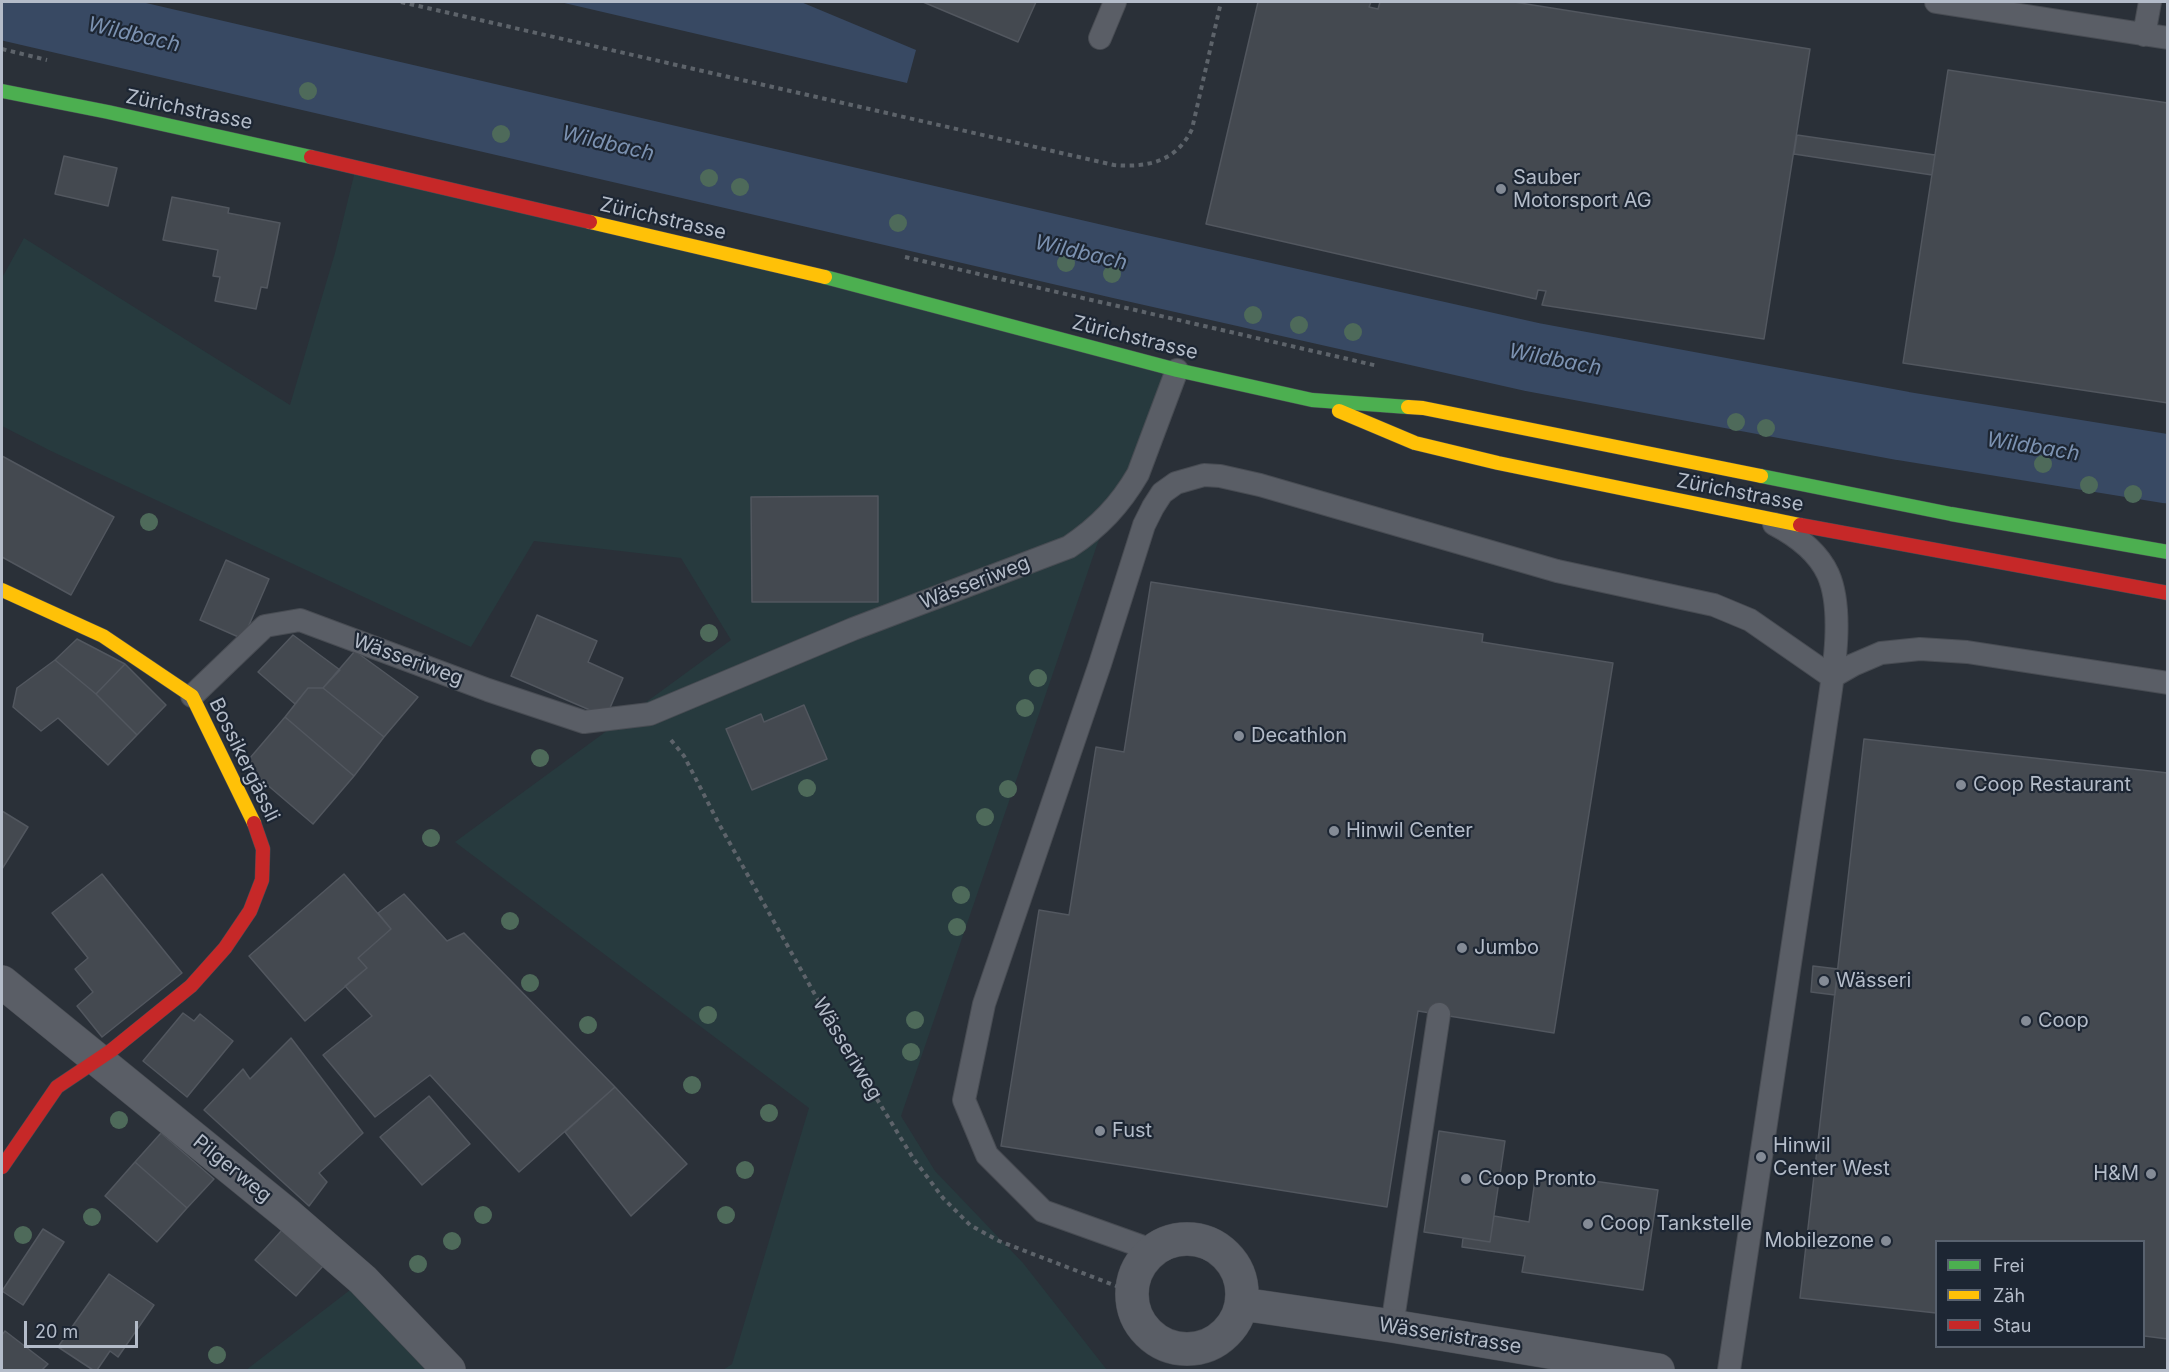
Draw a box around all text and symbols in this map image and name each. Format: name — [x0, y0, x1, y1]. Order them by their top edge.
water label: Wildbach — [85, 12, 183, 58]
street label: Zürichstrasse — [123, 85, 255, 135]
water label: Wildbach — [559, 121, 657, 167]
place label: Sauber Motorsport AG — [1513, 166, 1652, 213]
marker: Sauber Motorsport AG — [1494, 182, 1508, 196]
street label: Zürichstrasse — [597, 193, 729, 245]
water label: Wildbach — [1032, 230, 1130, 276]
street label: Zürichstrasse — [1070, 311, 1200, 365]
water label: Wildbach — [1506, 339, 1604, 381]
water label: Wildbach — [1985, 427, 2081, 467]
street label: Zürichstrasse — [1674, 469, 1806, 517]
street label: Wässeriweg — [917, 551, 1033, 615]
street label: Wässeriweg — [350, 629, 466, 691]
street label: Bossikergässli — [204, 694, 284, 826]
place label: Decathlon — [1251, 724, 1347, 748]
marker: Decathlon — [1232, 729, 1246, 743]
place label: Coop Restaurant — [1973, 773, 2131, 797]
marker: Coop Restaurant — [1954, 778, 1968, 792]
place label: Hinwil Center — [1346, 819, 1473, 843]
marker: Hinwil Center — [1327, 824, 1341, 838]
place label: Jumbo — [1474, 936, 1539, 960]
marker: Jumbo — [1455, 941, 1469, 955]
place label: Wässeri — [1836, 969, 1911, 993]
marker: Wässeri — [1817, 974, 1831, 988]
street label: Wässeriweg — [807, 993, 887, 1105]
place label: Coop — [2038, 1009, 2089, 1033]
marker: Coop — [2019, 1014, 2033, 1028]
place label: Fust — [1112, 1119, 1152, 1143]
marker: Fust — [1093, 1124, 1107, 1138]
street label: Pilgerweg — [188, 1130, 276, 1208]
place label: Hinwil Center West — [1773, 1134, 1890, 1181]
marker: Hinwil Center West — [1754, 1150, 1768, 1164]
place label: H&M — [2093, 1162, 2139, 1186]
place label: Coop Pronto — [1478, 1167, 1597, 1191]
marker: H&M — [2144, 1167, 2158, 1181]
marker: Coop Pronto — [1459, 1172, 1473, 1186]
place label: Coop Tankstelle — [1600, 1212, 1752, 1236]
marker: Coop Tankstelle — [1581, 1217, 1595, 1231]
place label: Mobilezone — [1764, 1229, 1874, 1253]
marker: Mobilezone — [1879, 1234, 1893, 1248]
legend — [1935, 1240, 2145, 1348]
text: Frei — [1993, 1255, 2024, 1276]
text: Zäh — [1993, 1285, 2025, 1306]
scale bar — [27, 1309, 141, 1347]
street label: Wässeristrasse — [1377, 1313, 1523, 1359]
text: Stau — [1993, 1315, 2031, 1336]
text: 20 m — [35, 1321, 78, 1342]

